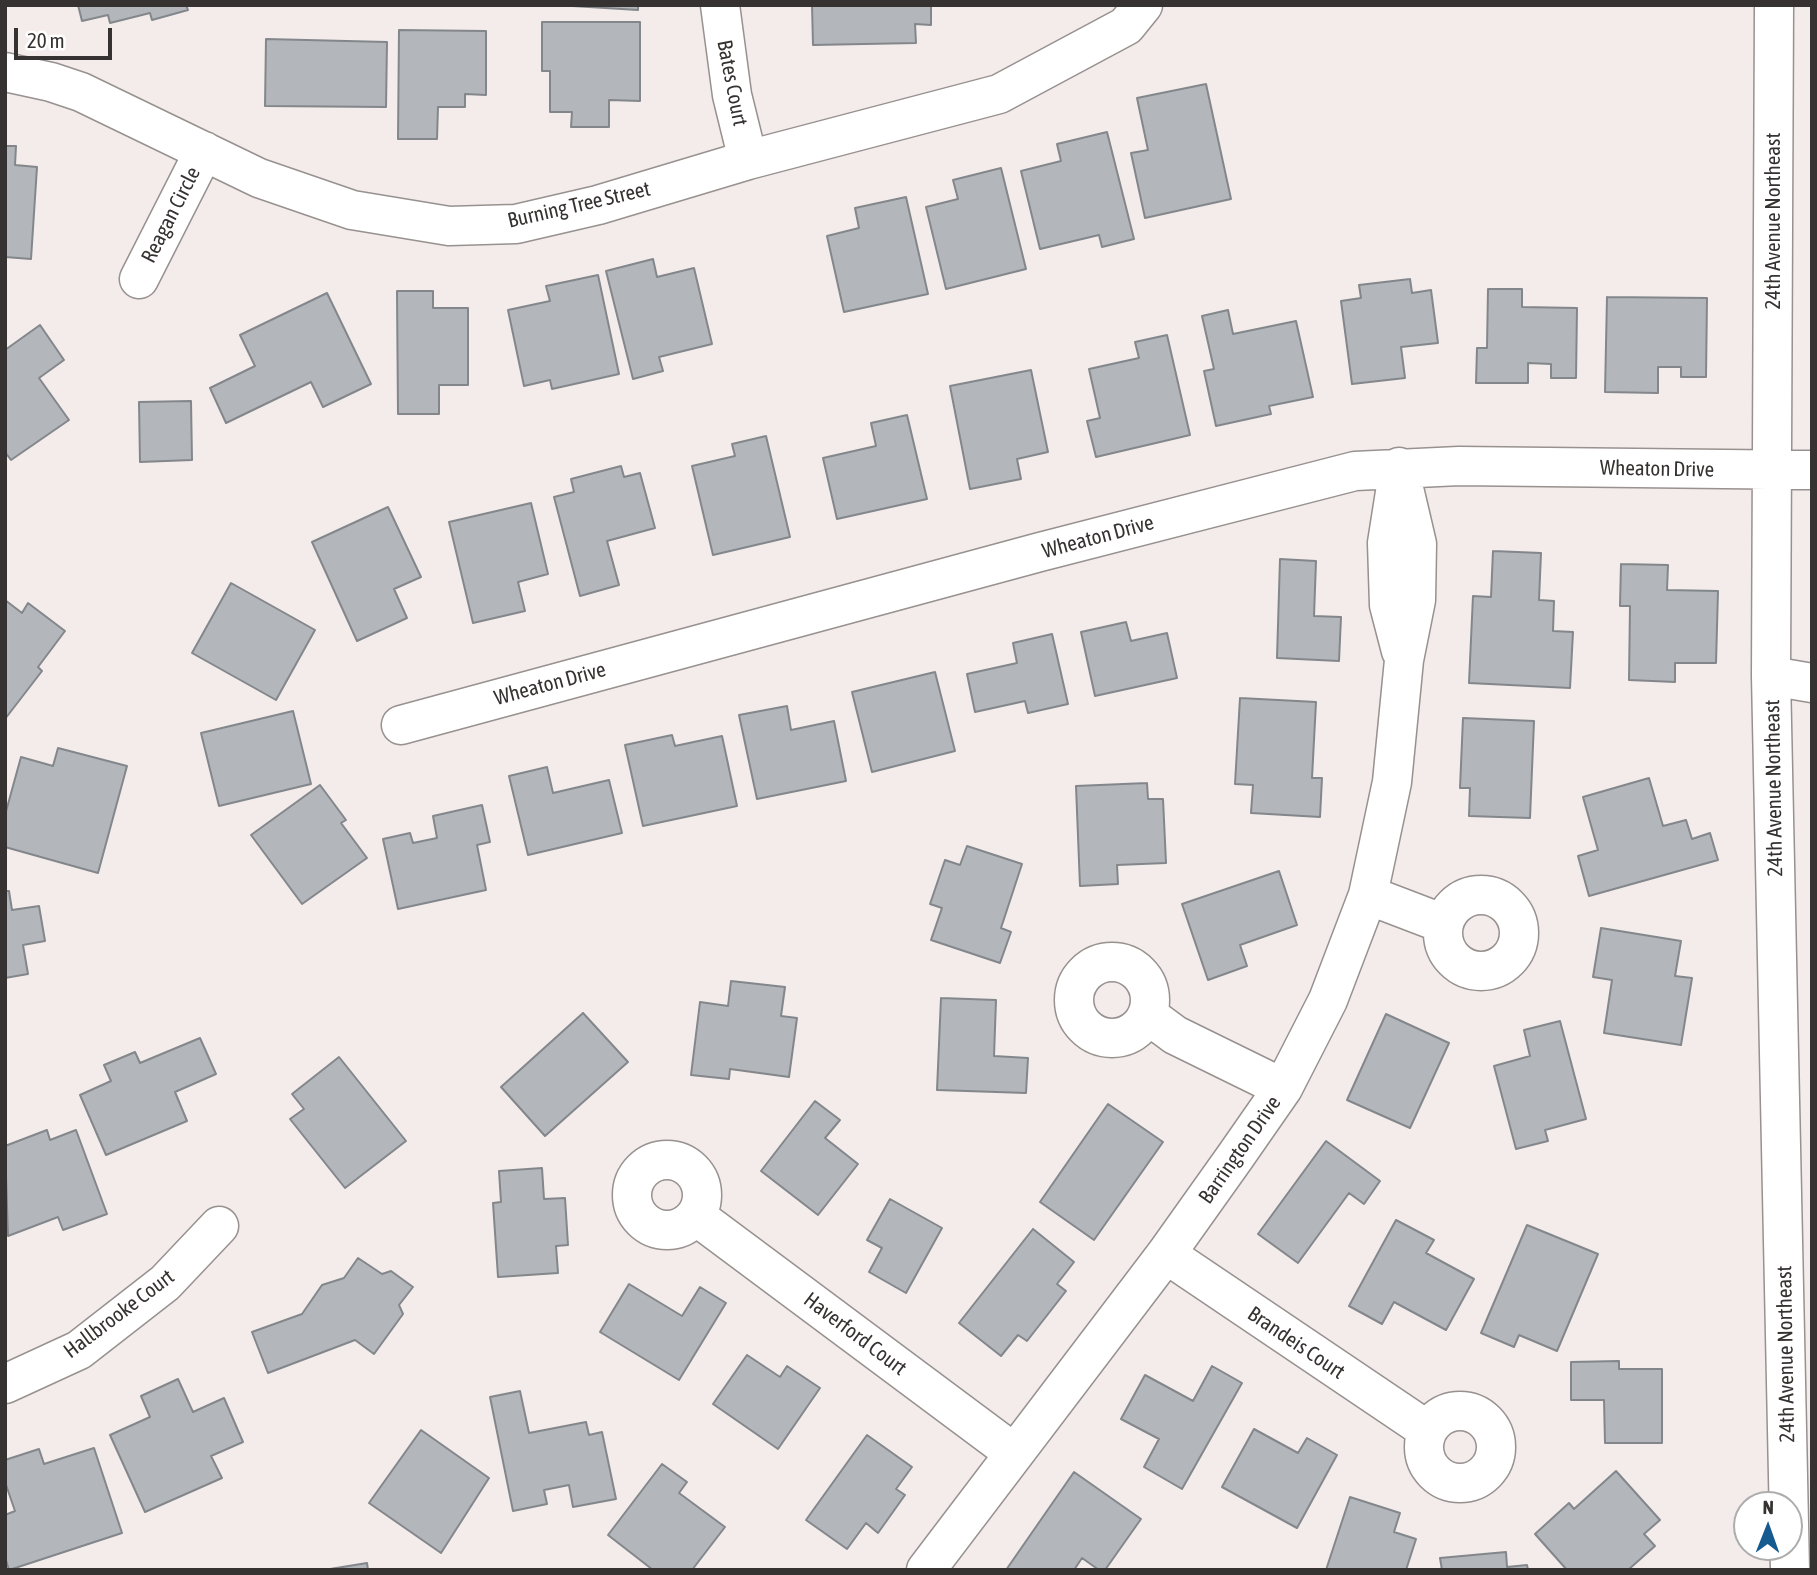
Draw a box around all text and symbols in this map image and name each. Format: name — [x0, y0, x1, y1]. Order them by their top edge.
scale bar — [18, 14, 116, 58]
text: 20 m — [27, 28, 65, 52]
street label: Bates Court — [711, 38, 753, 128]
street label: 24th Avenue Northeast — [1760, 132, 1786, 310]
street label: Reagan Circle — [136, 163, 206, 267]
street label: Burning Tree Street — [505, 176, 653, 234]
street label: Wheaton Drive — [1600, 455, 1714, 483]
street label: Wheaton Drive — [1040, 510, 1156, 564]
street label: Wheaton Drive — [492, 657, 608, 711]
street label: 24th Avenue Northeast — [1760, 699, 1788, 877]
street label: Barrington Drive — [1194, 1091, 1286, 1209]
street label: Hallbrooke Court — [59, 1264, 179, 1364]
street label: 24th Avenue Northeast — [1772, 1265, 1800, 1443]
street label: Haverford Court — [799, 1287, 911, 1381]
street label: Brandeis Court — [1243, 1301, 1349, 1385]
north arrow — [1733, 1491, 1803, 1561]
text: N — [1763, 1496, 1774, 1518]

